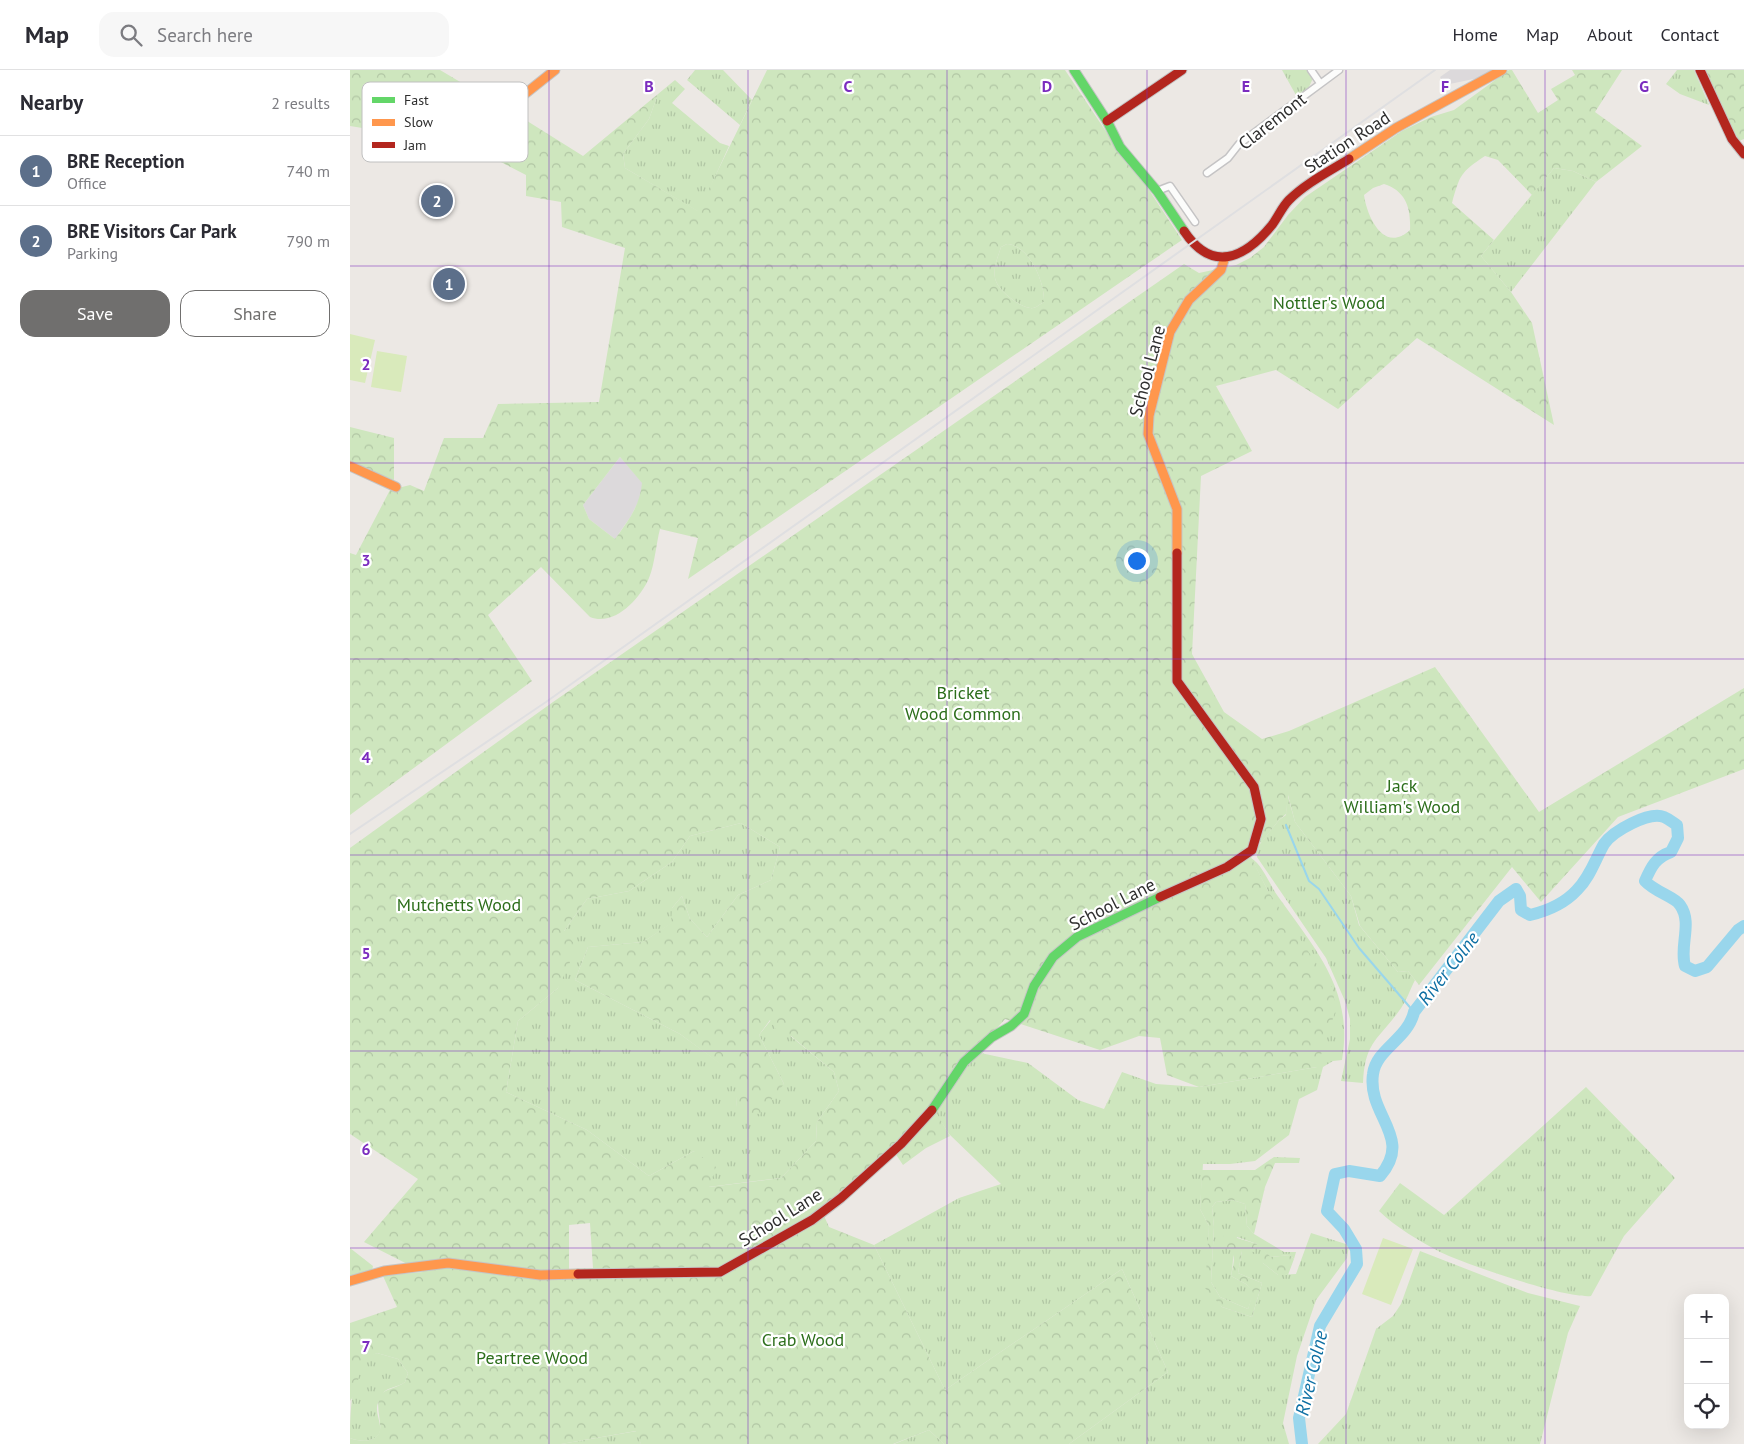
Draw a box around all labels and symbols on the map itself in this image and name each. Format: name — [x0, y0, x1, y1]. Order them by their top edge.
text: B — [644, 76, 654, 96]
text: C — [844, 76, 853, 96]
text: D — [1042, 76, 1052, 96]
text: E — [1242, 76, 1250, 96]
text: F — [1441, 76, 1449, 96]
text: G — [1639, 76, 1649, 96]
legend — [362, 82, 528, 162]
street label: Claremont — [1233, 87, 1311, 155]
text: Fast — [404, 91, 429, 109]
street label: Station Road — [1300, 106, 1394, 178]
text: Slow — [404, 113, 434, 131]
text: Jam — [403, 136, 426, 154]
pin: 2 — [421, 182, 453, 220]
pin: 1 — [433, 265, 465, 303]
park label: Nottler's Wood — [1273, 291, 1385, 314]
street label: School Lane — [1124, 323, 1170, 419]
text: 2 — [361, 354, 371, 374]
your location — [1124, 548, 1150, 574]
text: 3 — [361, 550, 371, 570]
park label: Bricket Wood Common — [905, 681, 1021, 725]
text: 4 — [361, 747, 371, 767]
park label: Jack William's Wood — [1344, 774, 1460, 818]
street label: School Lane — [1065, 872, 1159, 936]
park label: Mutchetts Wood — [397, 893, 521, 916]
water label: River Colne — [1412, 926, 1484, 1009]
text: 5 — [361, 943, 371, 963]
text: 6 — [361, 1139, 371, 1159]
street label: School Lane — [734, 1182, 826, 1252]
park label: Crab Wood — [762, 1328, 844, 1351]
water label: River Colne — [1290, 1328, 1332, 1418]
text: 7 — [361, 1336, 371, 1356]
park label: Peartree Wood — [476, 1346, 588, 1369]

